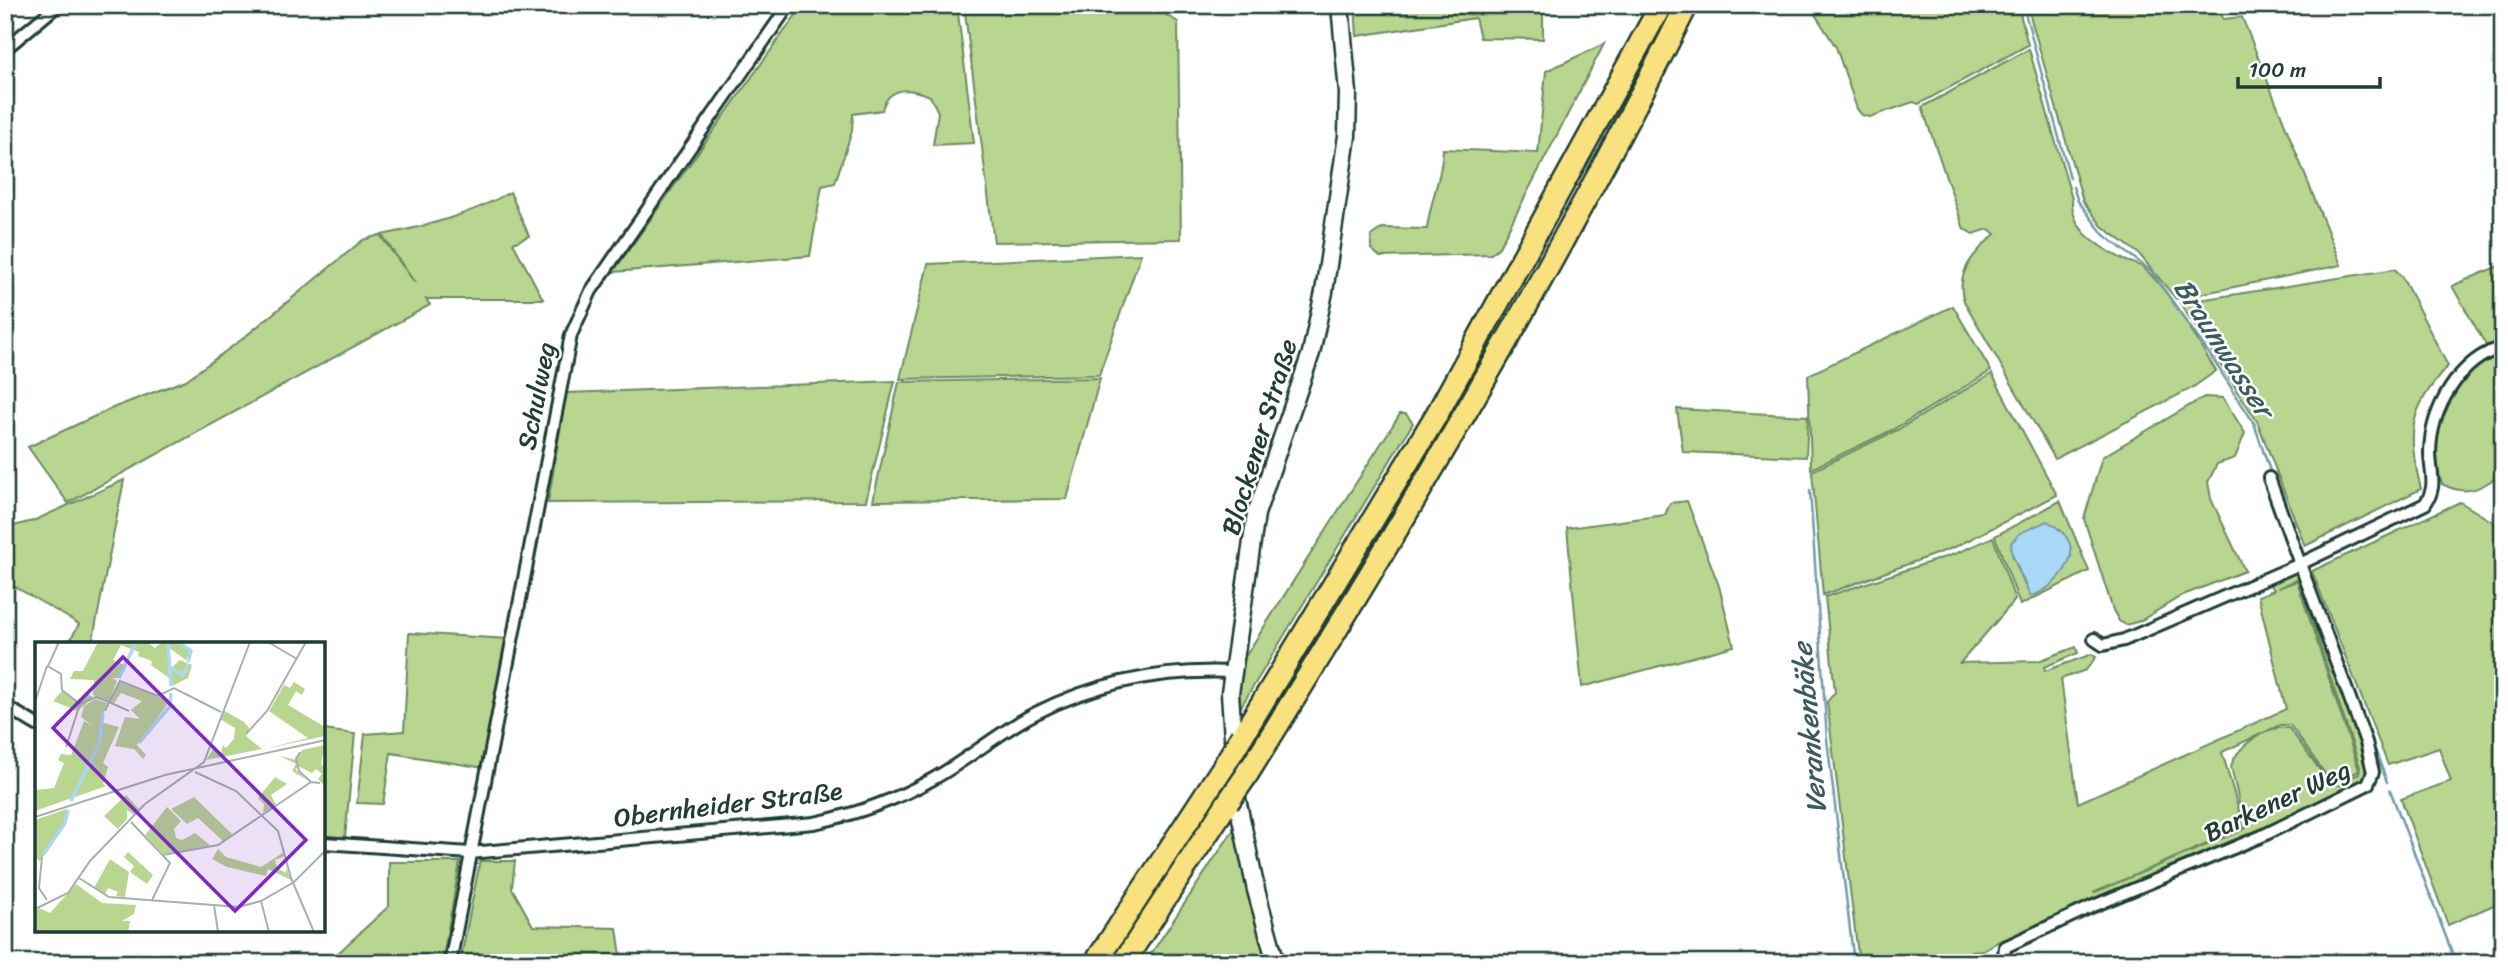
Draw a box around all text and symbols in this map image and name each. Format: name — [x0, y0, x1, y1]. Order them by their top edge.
scale bar — [2238, 46, 2380, 90]
text: 100 m — [2249, 51, 2306, 89]
water label: Braunwasser — [2160, 268, 2290, 432]
street label: Blockener Straße — [1207, 333, 1311, 541]
street label: Schulweg — [503, 338, 569, 454]
water label: Verankenbäke — [1777, 638, 1841, 815]
inset map — [35, 642, 326, 933]
street label: Barkener Weg — [2196, 747, 2358, 855]
street label: Obernheider Straße — [611, 767, 845, 841]

